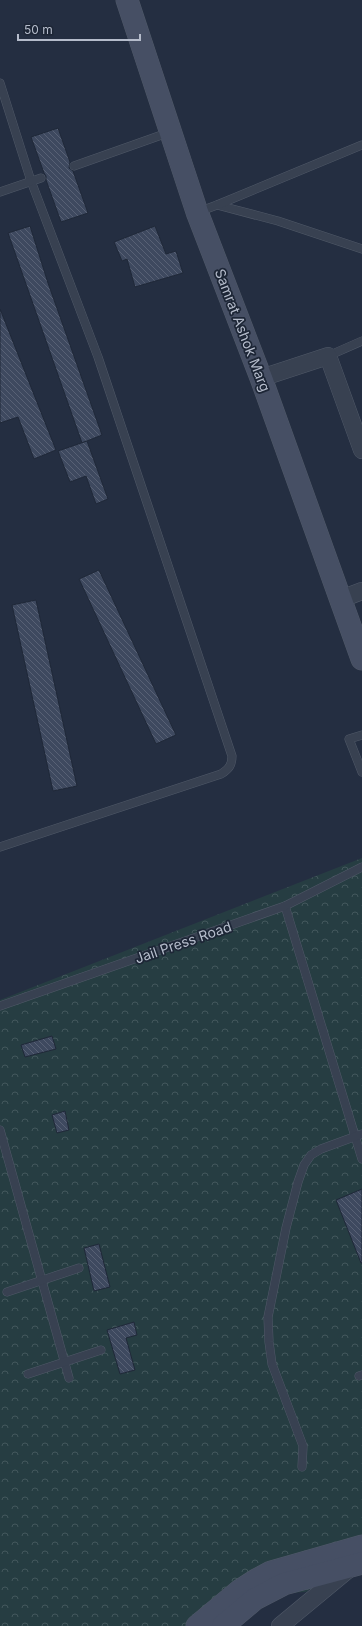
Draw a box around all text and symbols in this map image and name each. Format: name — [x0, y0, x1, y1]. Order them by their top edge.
scale bar — [18, 16, 140, 42]
text: 50 m — [24, 22, 53, 37]
street label: Samrat Ashok Marg — [212, 266, 274, 394]
street label: Jail Press Road — [132, 917, 234, 967]

